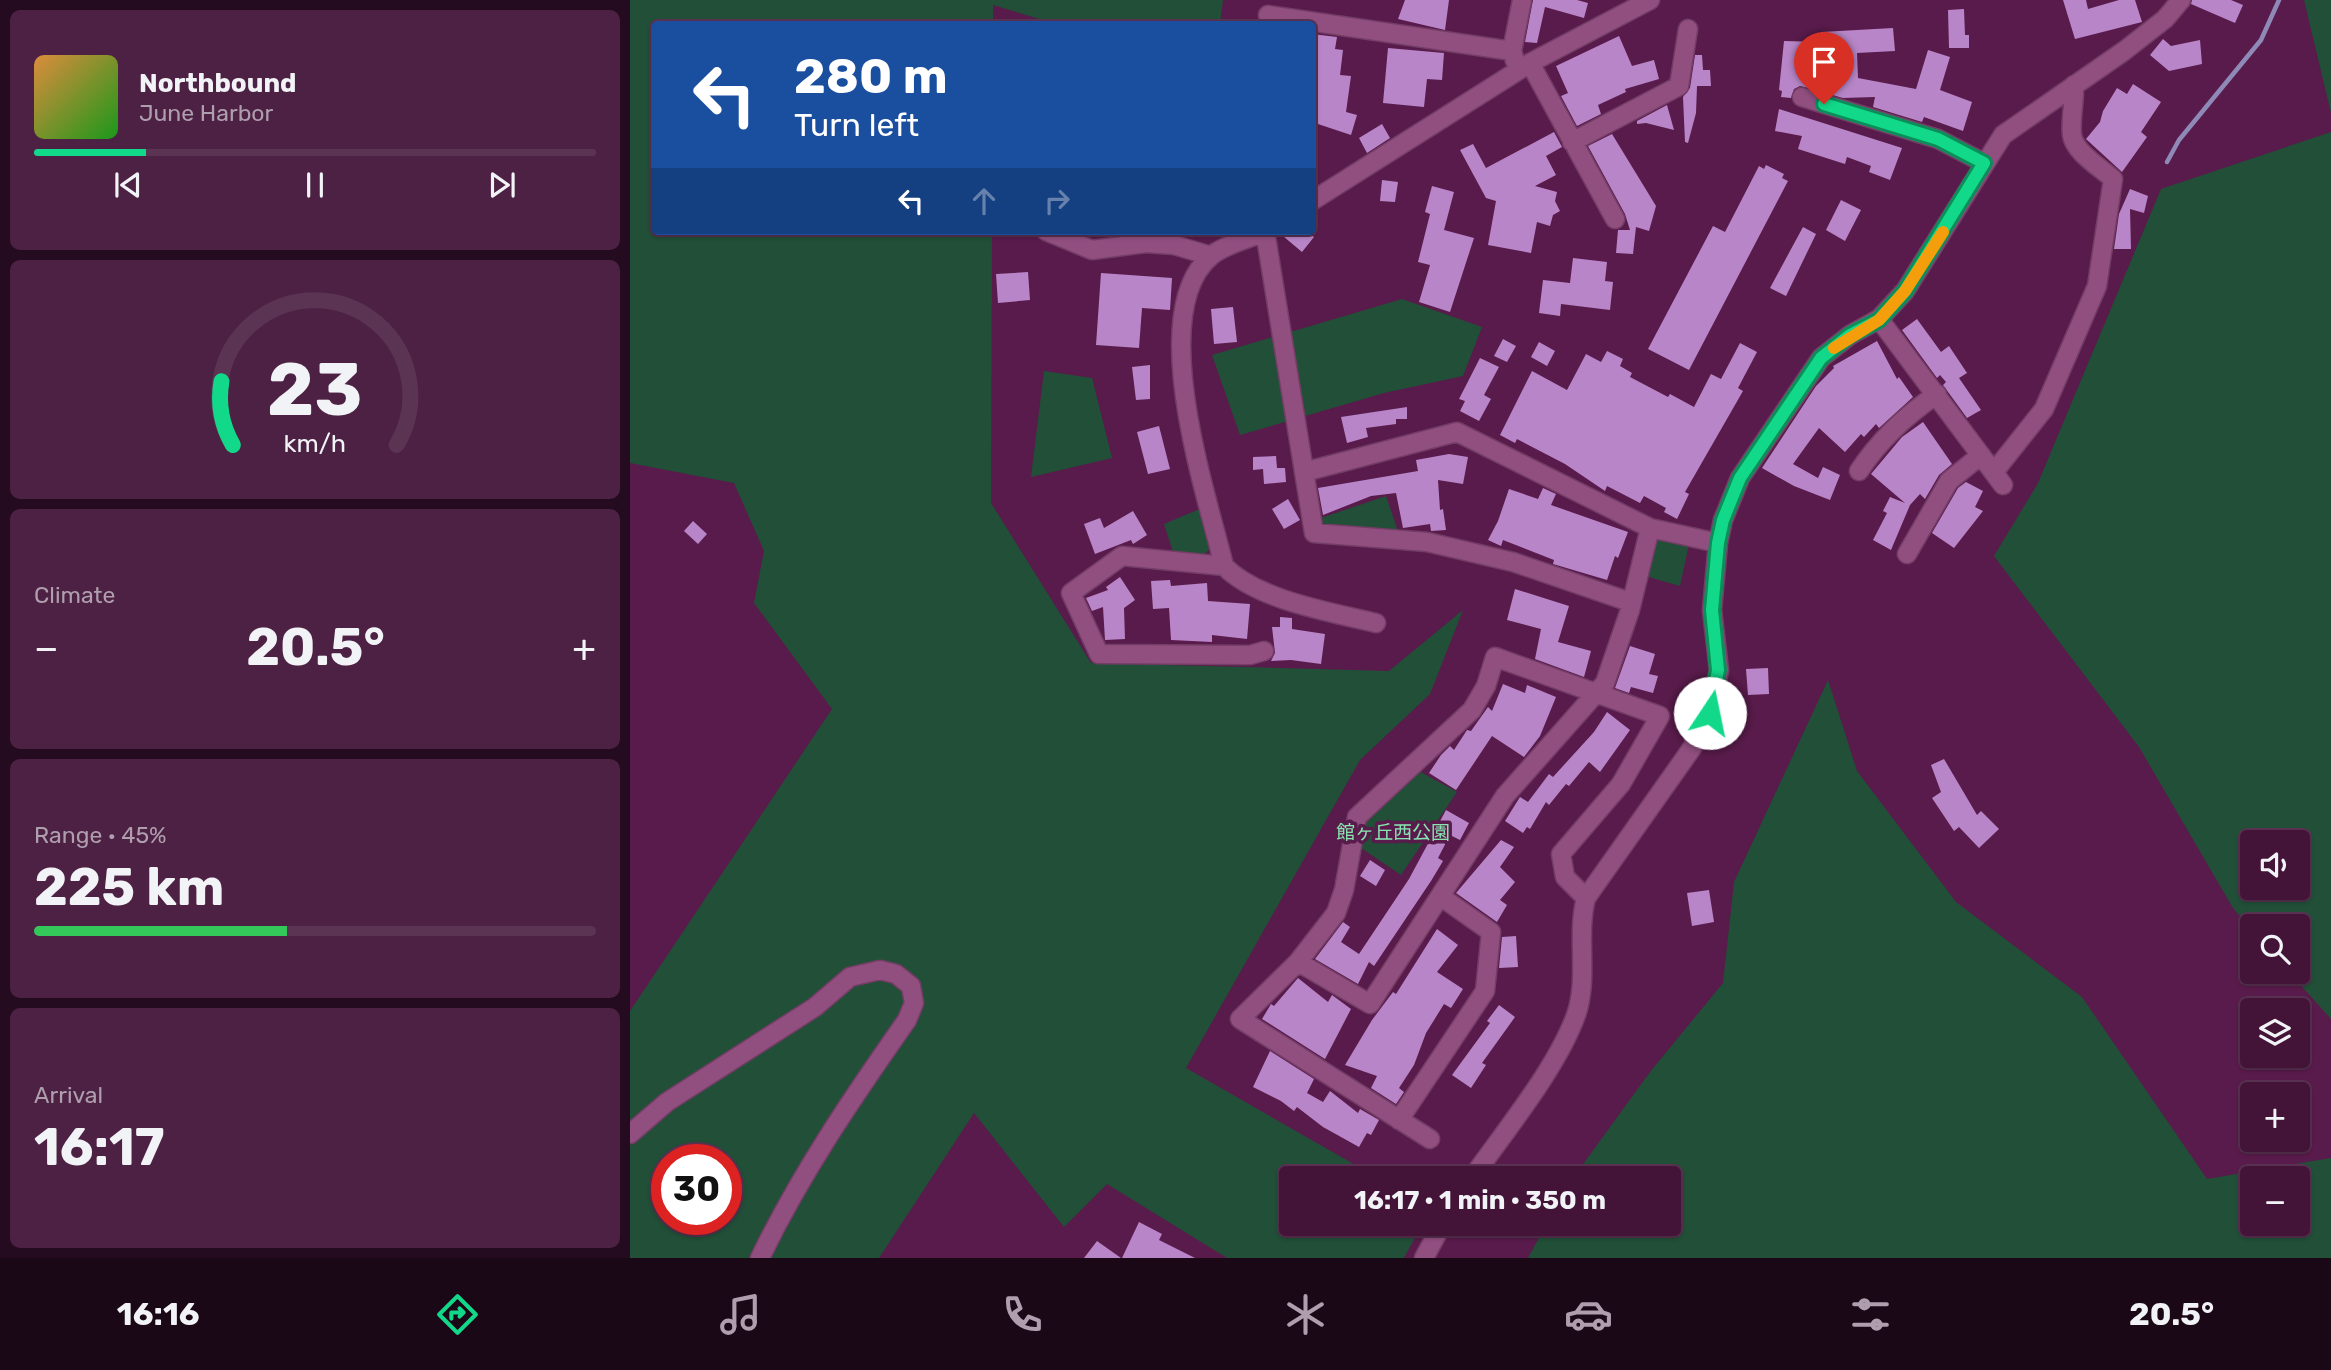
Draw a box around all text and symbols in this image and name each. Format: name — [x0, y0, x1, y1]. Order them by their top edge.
pin — [1794, 32, 1854, 104]
icon: arrive — [1805, 43, 1843, 81]
text: 280 m — [794, 47, 948, 105]
icon: left — [679, 49, 770, 140]
text: Northbound — [139, 68, 297, 99]
text: June Harbor — [139, 99, 273, 127]
text: Turn left — [794, 106, 919, 144]
icon: previous — [109, 166, 147, 204]
icon: pause — [296, 166, 334, 204]
icon: next — [483, 166, 521, 204]
icon: left — [892, 182, 930, 220]
icon: ahead — [965, 182, 1003, 220]
icon: right — [1038, 182, 1076, 220]
text: 23 — [267, 348, 363, 434]
text: km/h — [284, 429, 346, 458]
text: Climate — [34, 581, 115, 609]
text: 20.5° — [246, 616, 385, 678]
text: − — [34, 625, 59, 671]
text: + — [572, 625, 596, 671]
position arrow — [1673, 676, 1747, 750]
text: Range · 45% — [34, 821, 167, 849]
park label: 館ヶ丘西公園 — [1336, 821, 1450, 844]
map controls — [2240, 830, 2310, 1236]
button: sound — [2240, 830, 2310, 900]
text: 225 km — [34, 856, 224, 918]
button: search — [2240, 914, 2310, 984]
button: layers — [2240, 998, 2310, 1068]
text: Arrival — [34, 1081, 103, 1109]
button: + — [2240, 1082, 2310, 1152]
text: 16:17 — [34, 1116, 165, 1178]
speed limit sign: 30 — [651, 1144, 742, 1235]
button: − — [2240, 1166, 2310, 1236]
text: 16:17 · 1 min · 350 m — [1354, 1185, 1606, 1216]
icon: directions — [433, 1290, 482, 1339]
icon: music — [716, 1290, 765, 1339]
icon: phone — [998, 1290, 1047, 1339]
icon: climate — [1281, 1290, 1330, 1339]
icon: car — [1564, 1290, 1613, 1339]
icon: filters — [1846, 1290, 1895, 1339]
text: 16:16 — [117, 1295, 200, 1333]
text: 20.5° — [2129, 1295, 2214, 1333]

